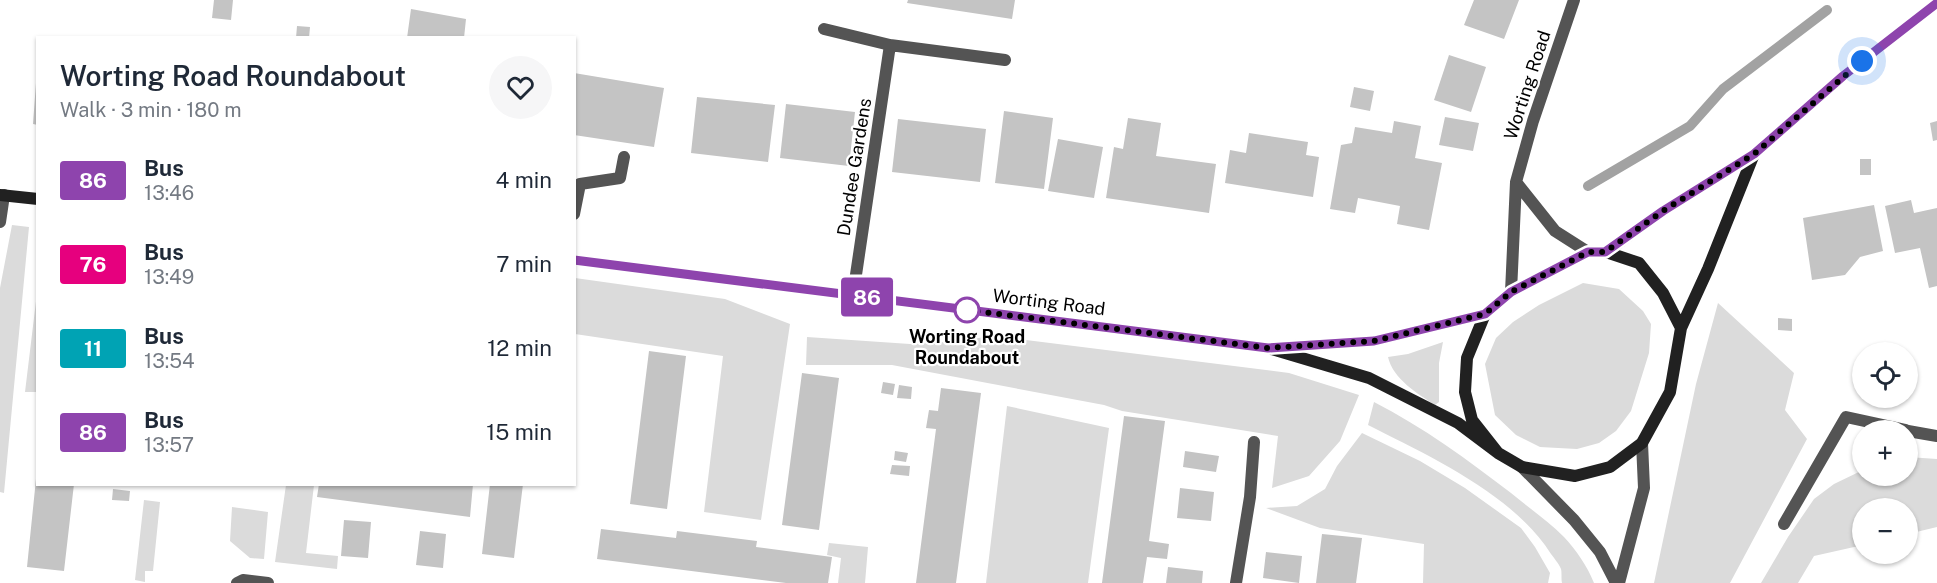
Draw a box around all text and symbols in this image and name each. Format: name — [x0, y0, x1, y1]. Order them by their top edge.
street label: Worting Road — [1499, 28, 1555, 142]
your location — [1847, 46, 1877, 76]
button: heart — [489, 56, 552, 119]
text: Worting Road Roundabout — [60, 59, 406, 92]
street label: Dundee Gardens — [833, 97, 875, 237]
text: Walk · 3 min · 180 m — [60, 98, 242, 122]
text: Bus — [144, 155, 184, 181]
text: 4 min — [496, 167, 552, 193]
text: 86 — [79, 168, 107, 193]
text: 13:46 — [144, 181, 194, 205]
text: Bus — [144, 239, 184, 265]
text: 7 min — [496, 251, 552, 277]
text: 76 — [80, 252, 106, 277]
text: 13:49 — [144, 265, 194, 289]
line badge: 86 — [840, 278, 894, 316]
text: 86 — [853, 285, 881, 310]
street label: Worting Road — [991, 285, 1107, 319]
marker: Worting Road Roundabout — [954, 297, 980, 323]
text: Bus — [144, 323, 184, 349]
place label: Worting Road Roundabout — [909, 326, 1025, 368]
text: 12 min — [487, 335, 552, 361]
text: 11 — [84, 336, 102, 361]
map controls — [1852, 342, 1918, 564]
button: locate — [1852, 342, 1918, 408]
text: 13:54 — [144, 349, 195, 373]
text: Bus — [144, 407, 184, 433]
text: 15 min — [486, 419, 552, 445]
text: 86 — [79, 420, 107, 445]
button: + — [1852, 420, 1918, 486]
text: 13:57 — [144, 433, 194, 457]
button: − — [1852, 498, 1918, 564]

